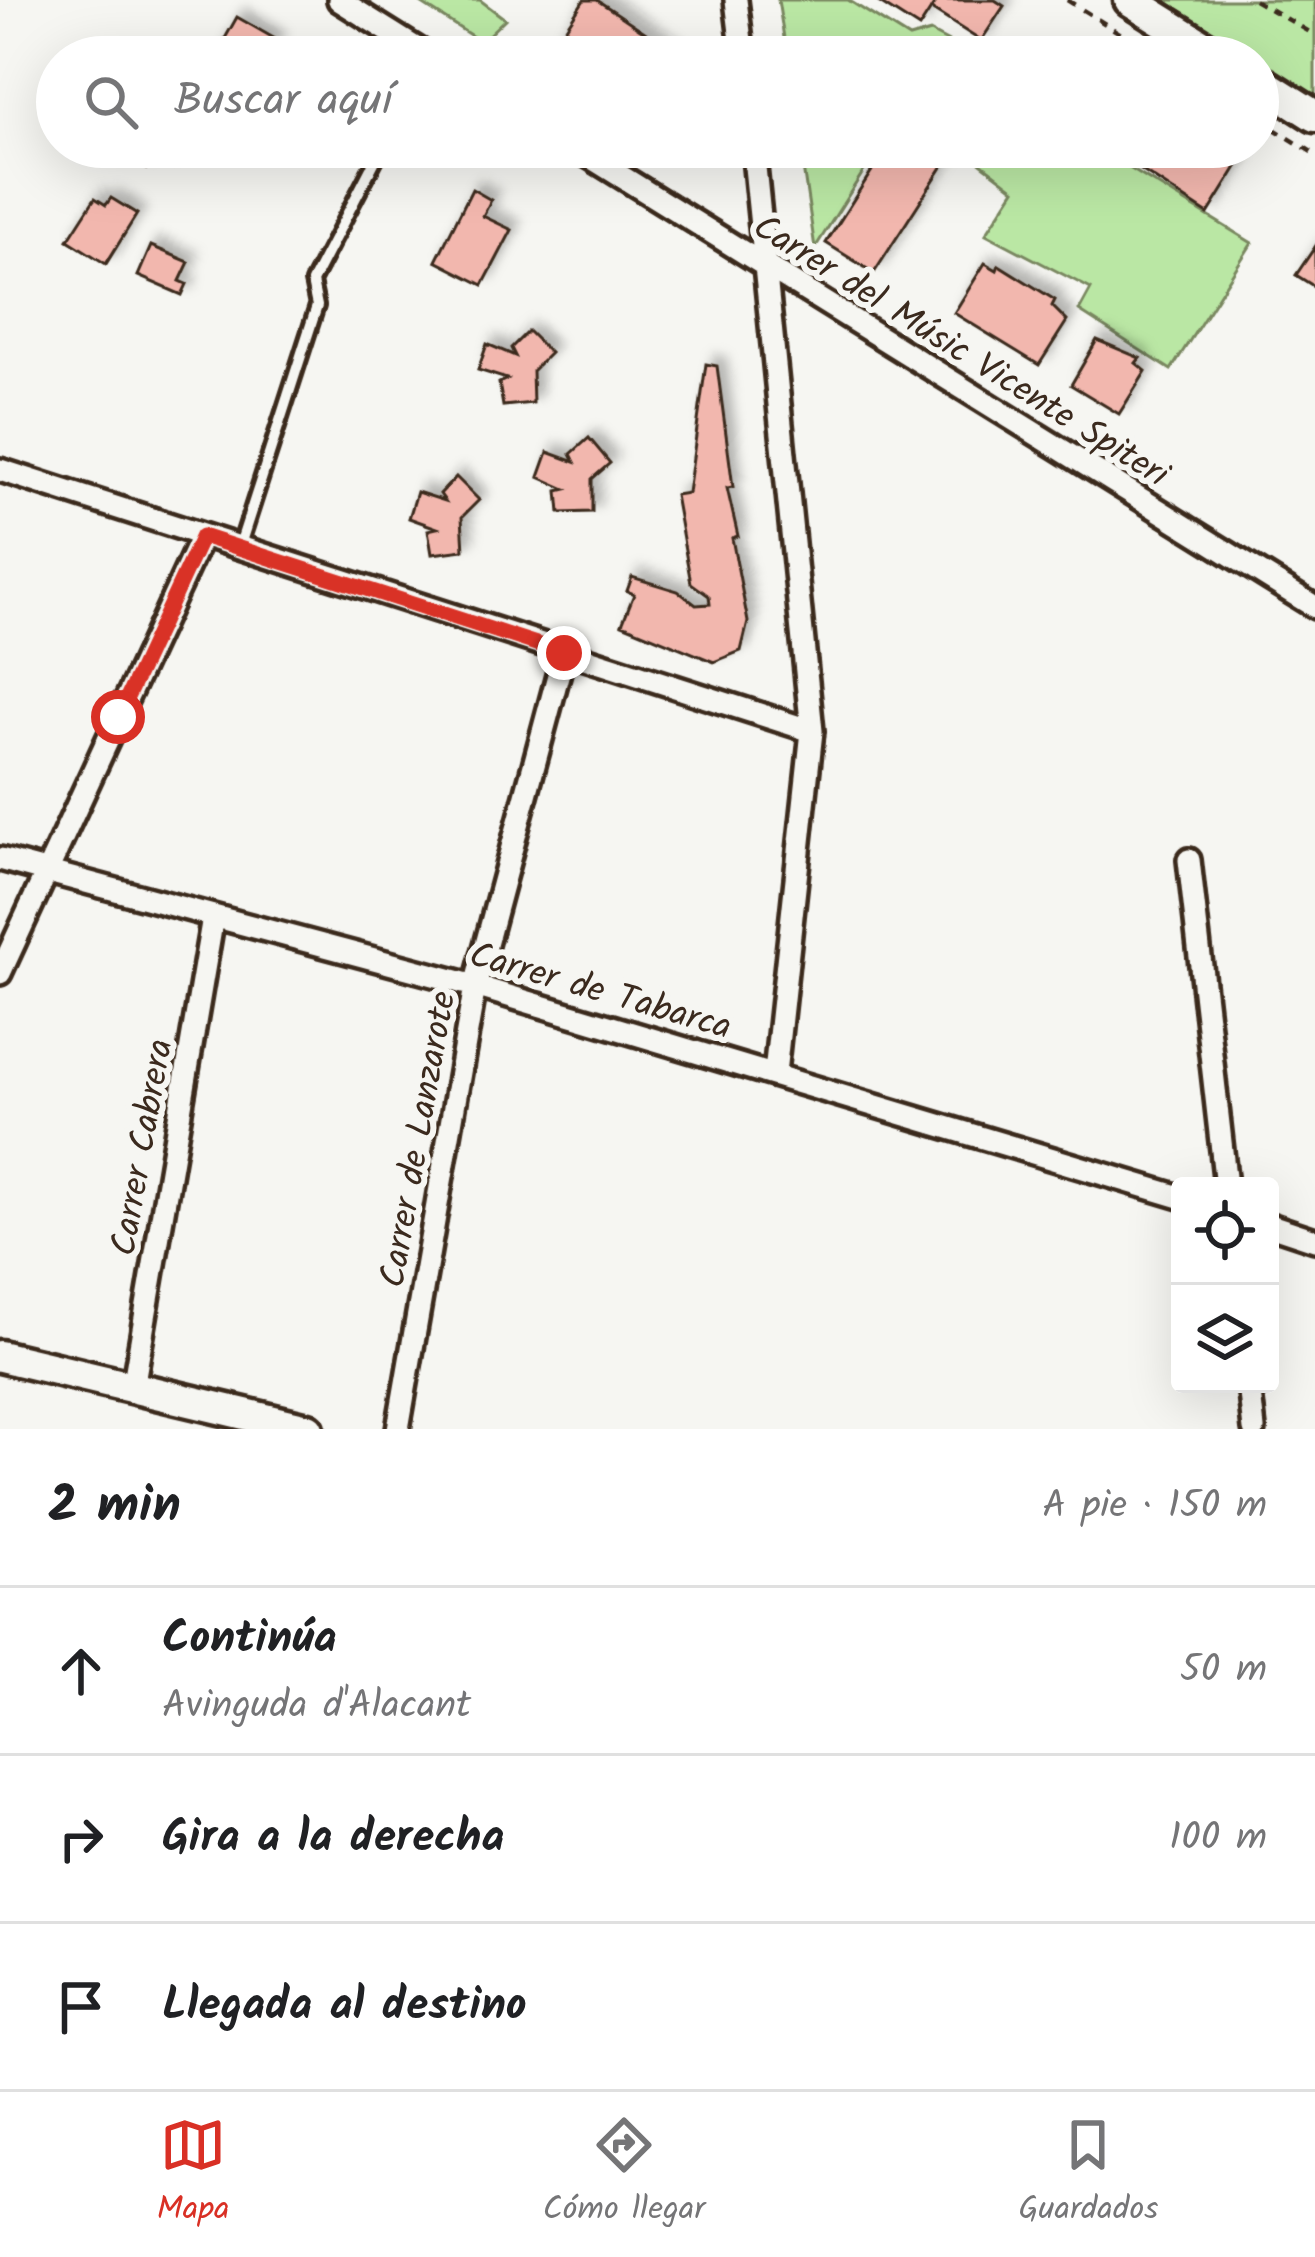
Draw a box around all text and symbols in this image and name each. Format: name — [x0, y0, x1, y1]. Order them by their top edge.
search box — [36, 36, 1279, 168]
text: Buscar aquí — [174, 66, 392, 138]
icon: search — [78, 69, 144, 135]
street label: Carrer del Músic Vicente Spiteri — [741, 200, 1181, 504]
route end — [537, 626, 591, 680]
route start — [91, 690, 145, 744]
street label: Carrer de Tabarca — [462, 928, 738, 1057]
street label: Carrer de Lanzarote — [365, 987, 474, 1292]
street label: Carrer Cabrera — [96, 1035, 191, 1260]
map controls — [1171, 1177, 1279, 1393]
button: locate — [1171, 1177, 1279, 1285]
button: layers — [1171, 1285, 1279, 1393]
text: 2 min — [48, 1467, 181, 1548]
text: A pie · 150 m — [1042, 1476, 1267, 1538]
text: Continúa — [162, 1604, 337, 1676]
icon: ahead — [48, 1638, 114, 1704]
text: 50 m — [1180, 1640, 1267, 1702]
text: Avinguda d'Alacant — [162, 1676, 471, 1738]
text: Gira a la derecha — [162, 1803, 504, 1875]
icon: right — [48, 1806, 114, 1872]
text: 100 m — [1169, 1808, 1267, 1870]
text: Llegada al destino — [162, 1971, 527, 2043]
icon: arrive — [48, 1974, 114, 2040]
tab: Mapa — [157, 2112, 229, 2237]
tab: Cómo llegar — [543, 2112, 705, 2237]
tab: Guardados — [1018, 2112, 1158, 2237]

